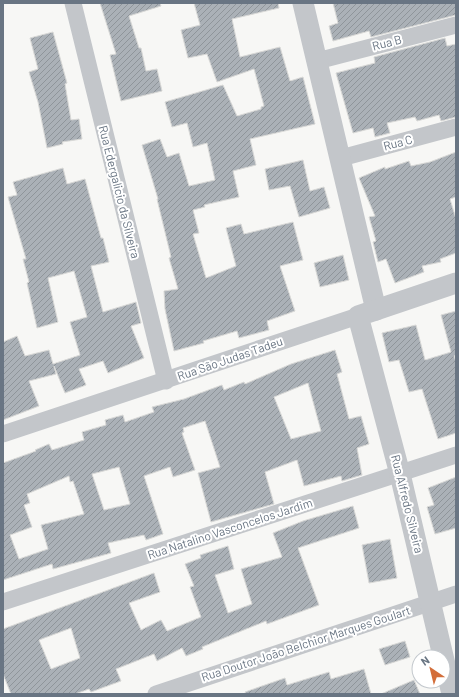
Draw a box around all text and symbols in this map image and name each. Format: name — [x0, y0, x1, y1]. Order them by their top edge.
street label: Rua B — [371, 31, 403, 53]
street label: Rua Edergalicio da Silveira — [97, 124, 143, 260]
street label: Rua C — [382, 131, 414, 153]
street label: Rua São Judas Tadeu — [175, 333, 284, 383]
street label: Rua Alfredo Silveira — [389, 453, 427, 554]
street label: Rua Natalino Vasconcelos Jardim — [145, 495, 314, 561]
street label: Rua Doutor João Belchior Marques Goulart — [199, 603, 412, 684]
north arrow — [411, 649, 451, 689]
text: N — [418, 653, 432, 668]

